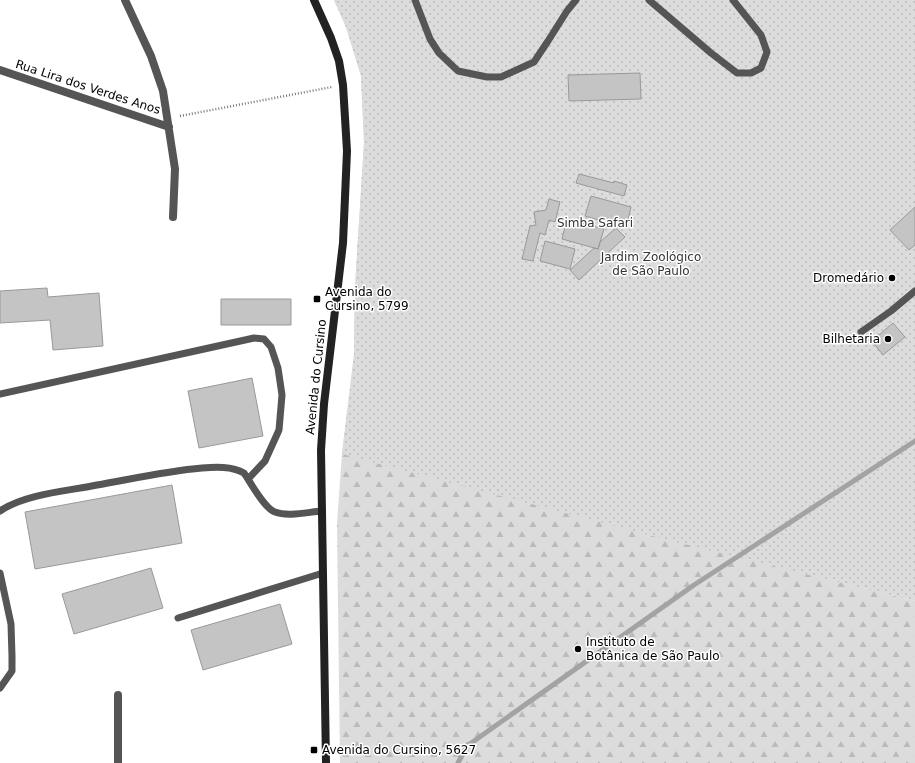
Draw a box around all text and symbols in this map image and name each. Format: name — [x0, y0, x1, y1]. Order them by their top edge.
street label: Rua Lira dos Verdes Anos — [14, 57, 162, 117]
park label: Simba Safari — [557, 216, 633, 230]
park label: Jardim Zoológico de São Paulo — [600, 250, 701, 278]
place label: Dromedário — [813, 271, 884, 285]
marker: Dromedário — [887, 273, 897, 283]
place label: Avenida do Cursino, 5799 — [325, 285, 409, 313]
marker: Avenida do Cursino, 5799 — [312, 294, 322, 304]
street label: Avenida do Cursino — [303, 319, 329, 435]
place label: Bilhetaria — [822, 332, 880, 346]
marker: Bilhetaria — [883, 334, 893, 344]
place label: Instituto de Botânica de São Paulo — [586, 635, 720, 663]
marker: Instituto de Botânica de São Paulo — [573, 644, 583, 654]
place label: Avenida do Cursino, 5627 — [322, 743, 476, 757]
marker: Avenida do Cursino, 5627 — [309, 745, 319, 755]

